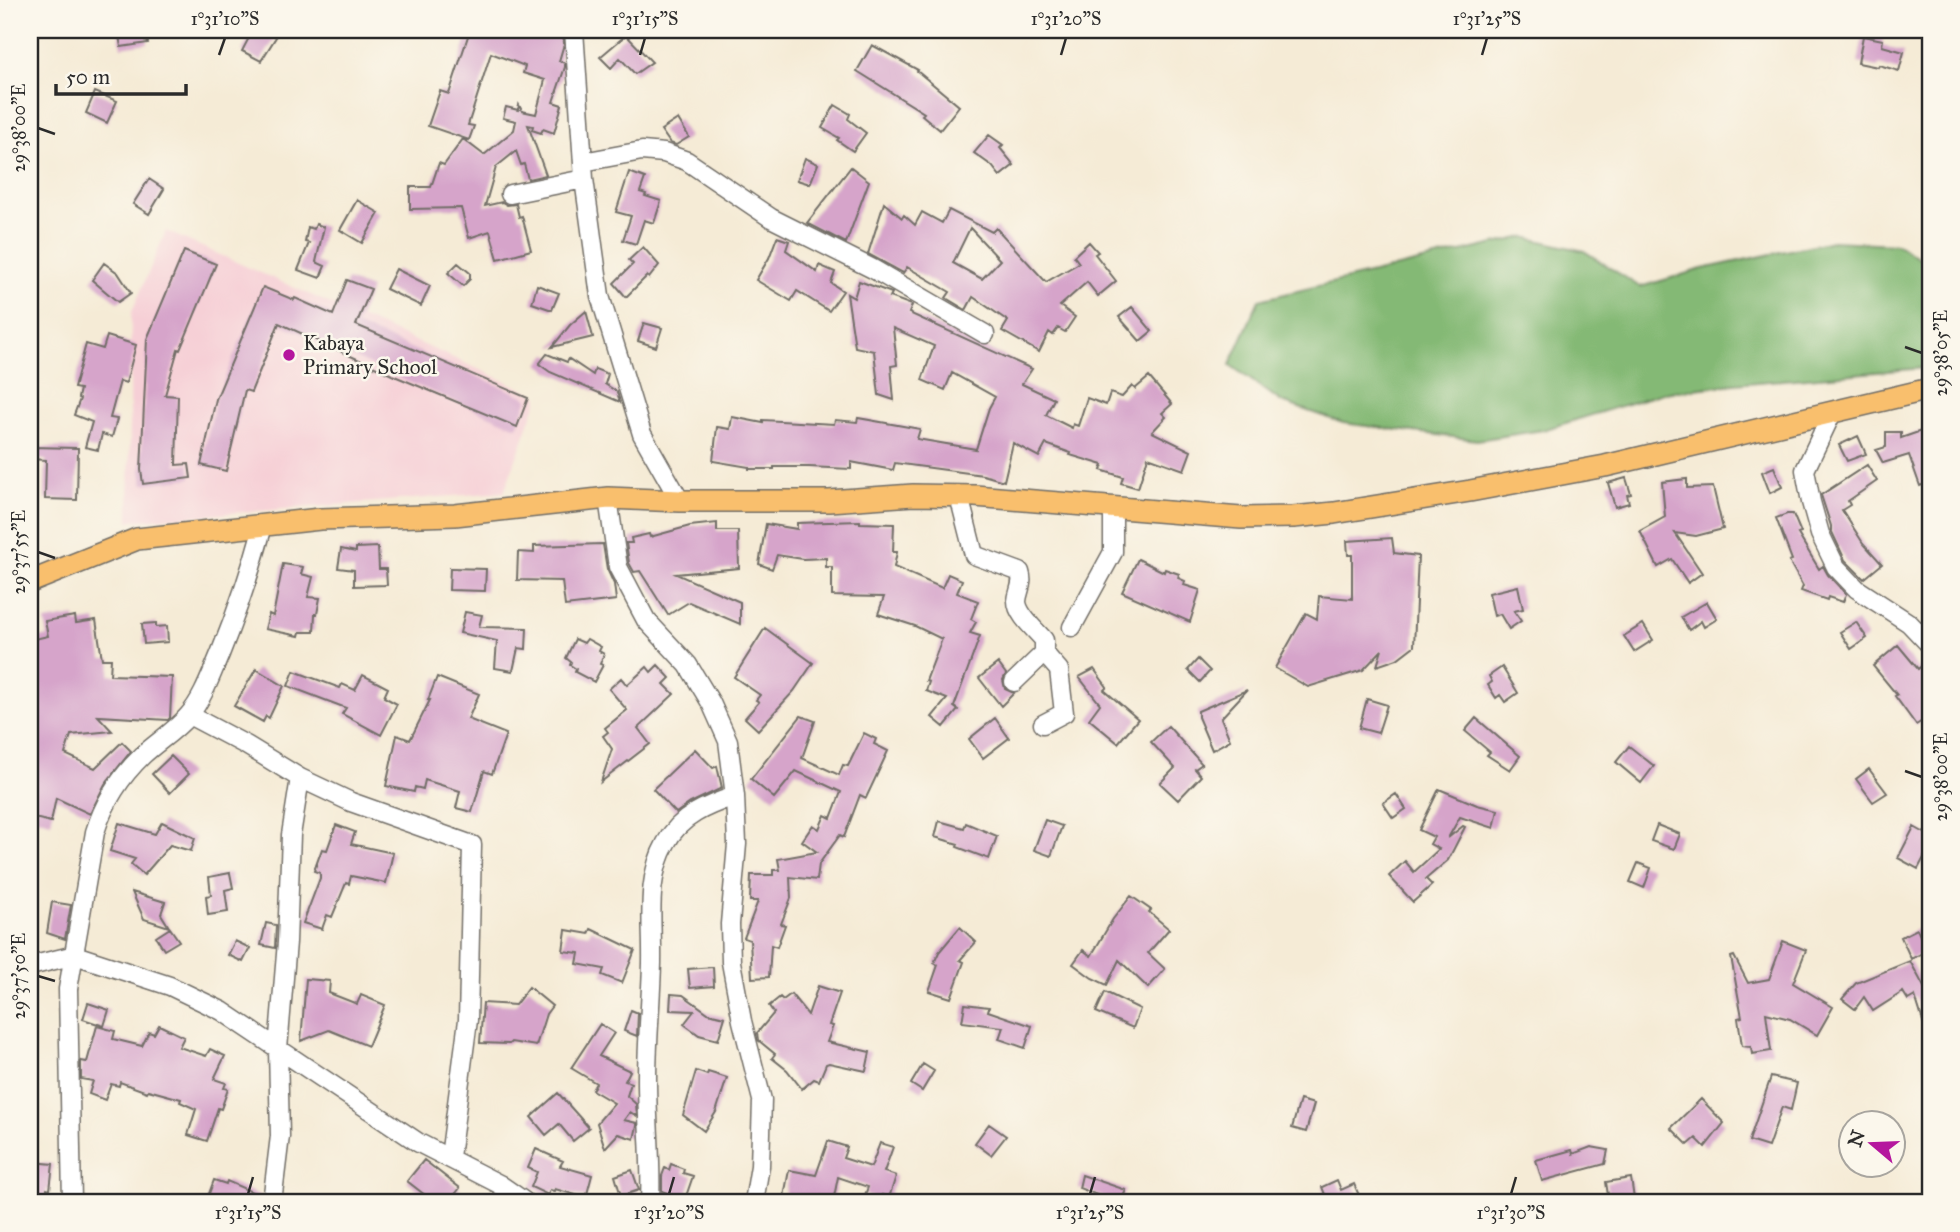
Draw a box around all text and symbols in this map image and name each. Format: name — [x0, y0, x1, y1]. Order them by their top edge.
text: 1°31'10"S — [191, 8, 259, 30]
text: 1°31'15"S — [612, 8, 678, 30]
text: 1°31'20"S — [1031, 8, 1101, 30]
text: 1°31'25"S — [1453, 8, 1521, 30]
scale bar — [56, 52, 186, 96]
text: 50 m — [66, 64, 111, 90]
text: 29°38'00"E — [8, 84, 30, 172]
text: 29°38'05"E — [1930, 310, 1952, 396]
place label: Kabaya Primary School — [303, 330, 437, 380]
marker: Kabaya Primary School — [281, 347, 297, 363]
text: 29°37'55"E — [8, 510, 30, 594]
text: 29°38'00"E — [1930, 733, 1952, 821]
text: 29°37'50"E — [8, 933, 30, 1019]
north arrow — [1838, 1110, 1908, 1180]
text: N — [1843, 1127, 1870, 1150]
text: 1°31'15"S — [215, 1202, 281, 1224]
text: 1°31'20"S — [634, 1202, 704, 1224]
text: 1°31'25"S — [1056, 1202, 1124, 1224]
text: 1°31'30"S — [1477, 1202, 1545, 1224]

